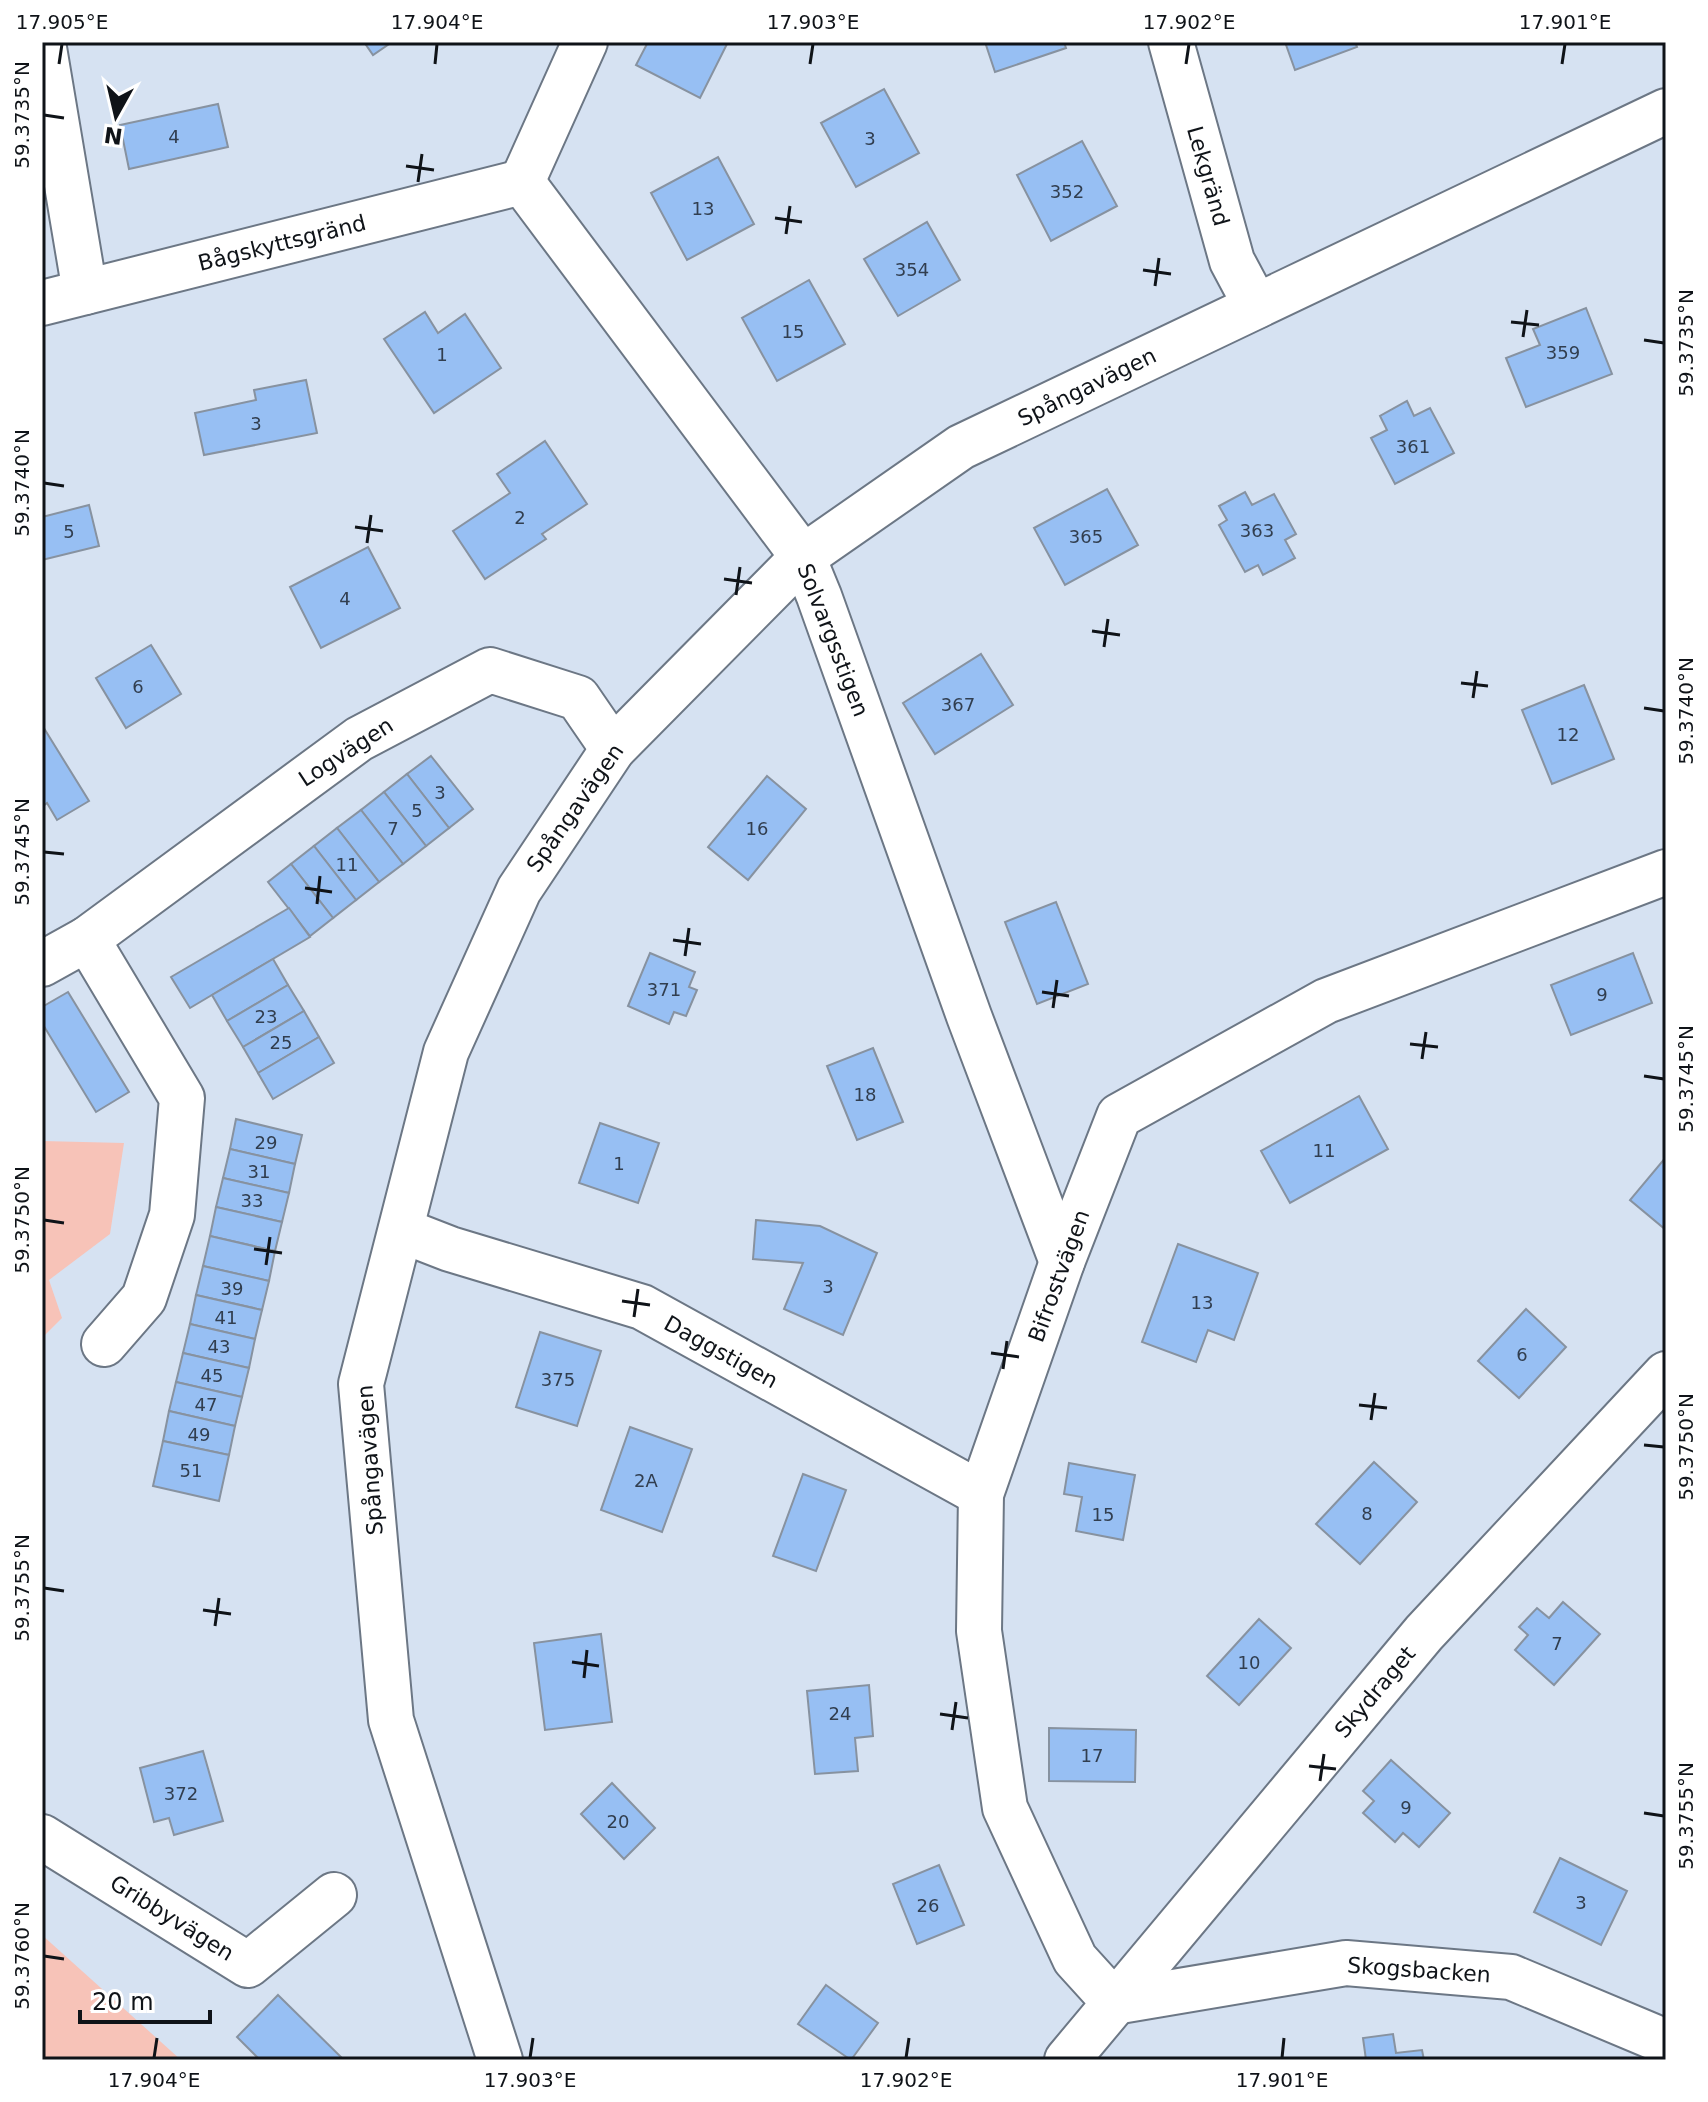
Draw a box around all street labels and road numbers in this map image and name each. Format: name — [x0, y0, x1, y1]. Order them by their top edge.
street label: Lekgränd — [1182, 123, 1234, 229]
street label: Bågskyttsgränd — [195, 210, 369, 276]
street label: Spångavägen — [1014, 343, 1160, 431]
street label: Solvargsstigen — [792, 560, 874, 720]
street label: Logvägen — [294, 712, 398, 792]
street label: Spångavägen — [522, 739, 628, 877]
street label: Bifrostvägen — [1023, 1206, 1095, 1346]
street label: Daggstigen — [660, 1311, 782, 1393]
street label: Spångavägen — [352, 1384, 388, 1536]
street label: Skydraget — [1330, 1641, 1421, 1743]
street label: Gribbyvägen — [106, 1870, 238, 1966]
street label: Skogsbacken — [1346, 1953, 1492, 1987]

